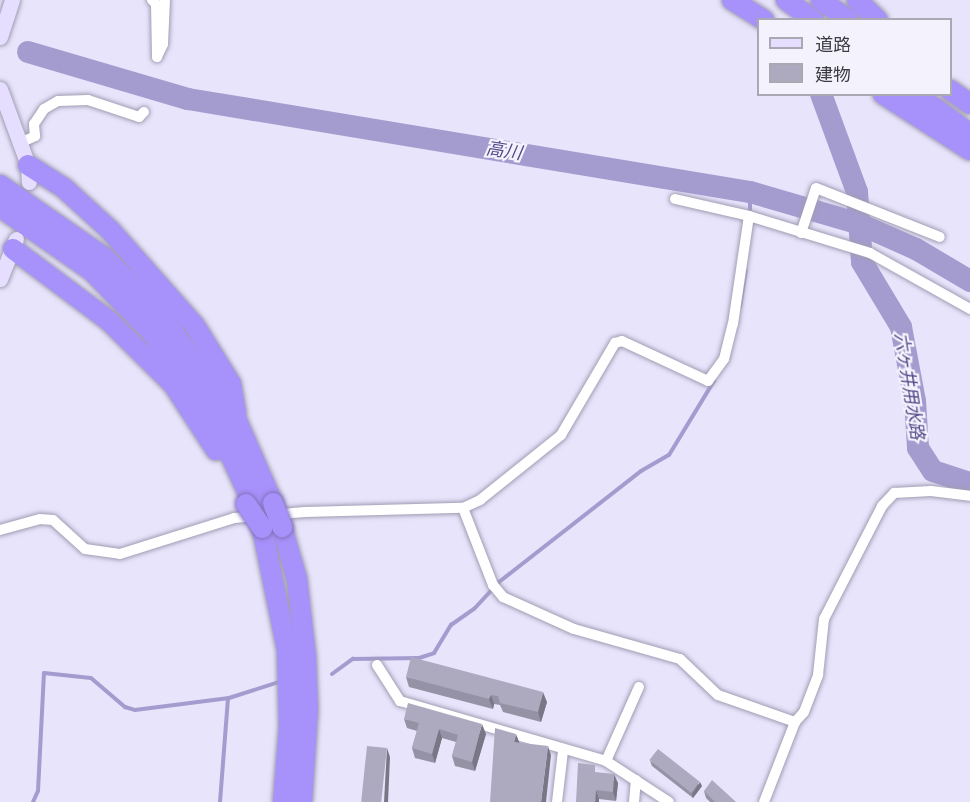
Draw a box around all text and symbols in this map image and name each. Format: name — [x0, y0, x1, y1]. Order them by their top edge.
legend — [757, 18, 952, 96]
text: 道路 — [815, 33, 851, 56]
text: 建物 — [815, 63, 851, 86]
water label: 高川 — [485, 138, 523, 164]
water label: 六ヶ井用水路 — [890, 331, 928, 441]

